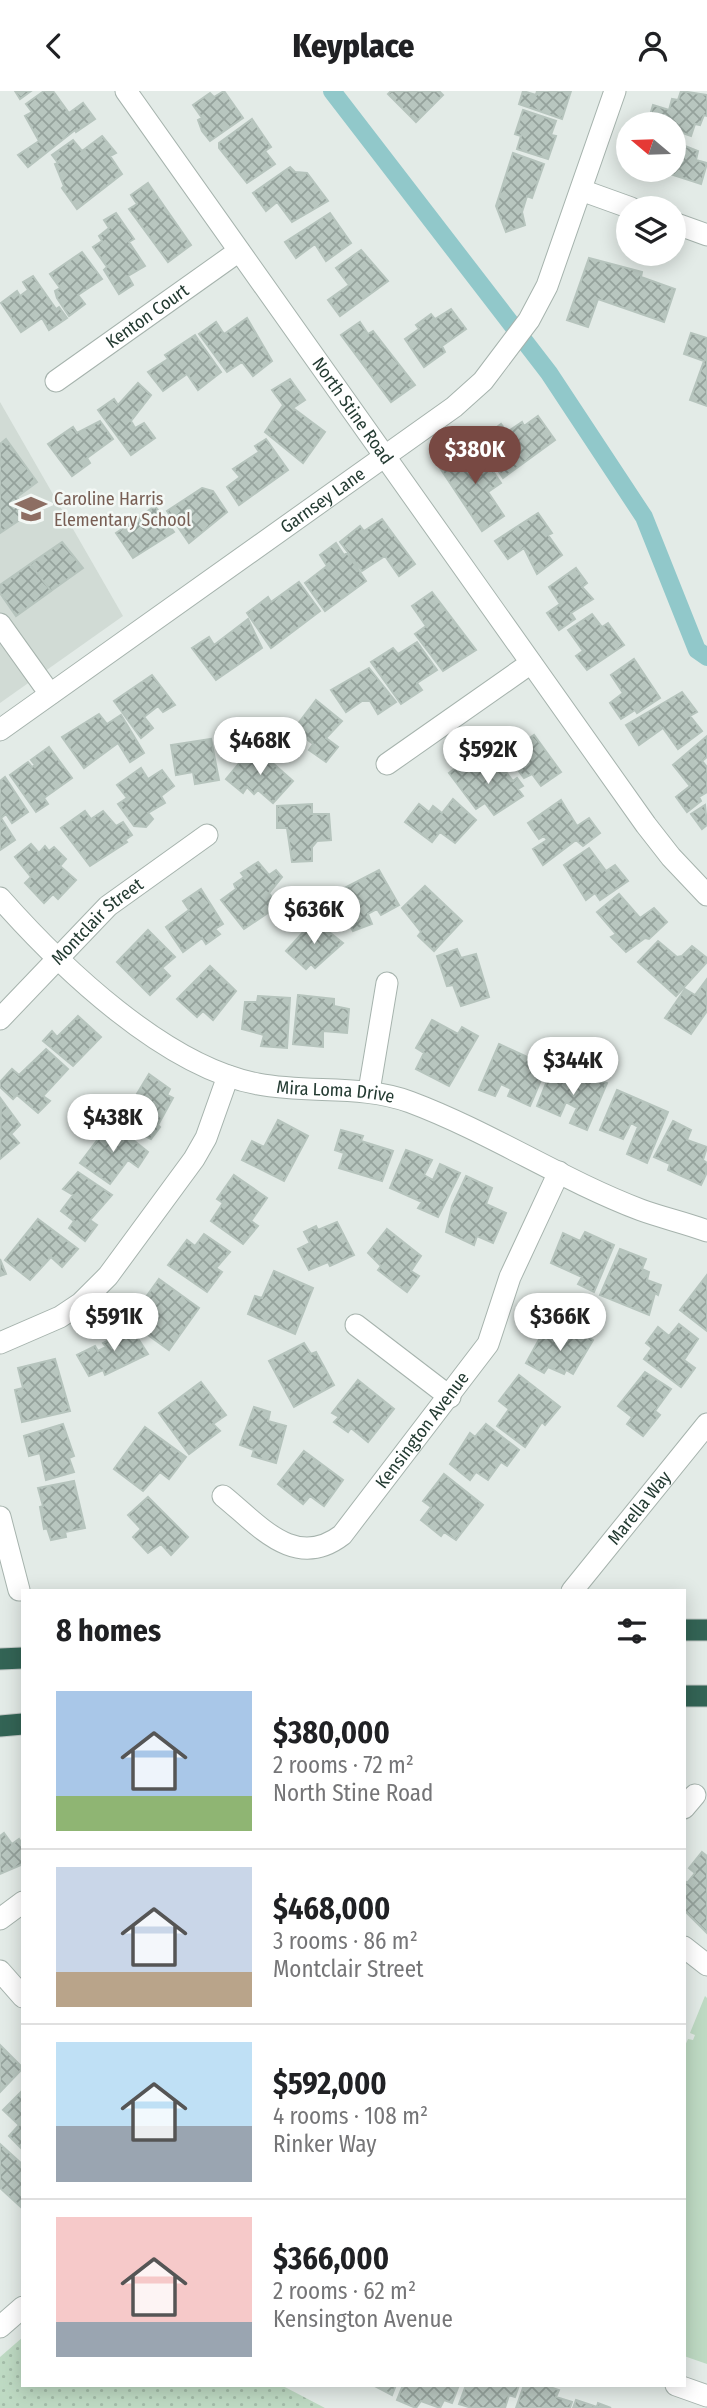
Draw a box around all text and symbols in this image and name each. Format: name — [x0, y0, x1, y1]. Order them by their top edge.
icon: back — [35, 27, 73, 65]
text: Keyplace — [293, 27, 414, 65]
icon: person — [634, 27, 672, 65]
north arrow — [616, 112, 686, 182]
map controls — [616, 112, 686, 266]
button: layers — [616, 196, 686, 266]
street label: Kenton Court — [102, 279, 193, 353]
street label: North Stine Road — [307, 353, 398, 469]
pin: $380K — [426, 427, 524, 486]
text: $380K — [445, 435, 505, 463]
street label: Garnsey Lane — [276, 463, 369, 538]
place label: Caroline Harris Elementary School — [54, 488, 191, 531]
school or university icon: Caroline Harris Elementary School — [14, 492, 48, 526]
pin: $468K — [211, 717, 309, 777]
text: $468K — [230, 726, 290, 754]
pin: $592K — [439, 727, 537, 786]
text: $592K — [459, 735, 517, 763]
street label: Montclair Street — [47, 873, 148, 969]
pin: $636K — [265, 887, 363, 946]
text: $636K — [284, 895, 344, 923]
pin: $344K — [524, 1037, 622, 1097]
text: $344K — [543, 1046, 603, 1074]
street label: Mira Loma Drive — [276, 1076, 397, 1108]
pin: $438K — [64, 1095, 162, 1154]
text: $438K — [83, 1103, 143, 1131]
pin: $591K — [65, 1293, 163, 1353]
pin: $366K — [511, 1293, 609, 1353]
text: $591K — [85, 1302, 143, 1330]
text: $366K — [530, 1302, 590, 1330]
street label: Kensington Avenue — [371, 1367, 474, 1493]
street label: Marella Way — [603, 1467, 676, 1549]
icon: filters — [613, 1612, 651, 1650]
text: 8 homes — [56, 1613, 161, 1649]
text: $380,000 — [273, 1715, 390, 1751]
icon: home — [112, 1719, 196, 1803]
text: 2 rooms · 72 m² — [273, 1751, 414, 1779]
text: North Stine Road — [273, 1779, 433, 1807]
text: $468,000 — [273, 1891, 390, 1927]
icon: home — [112, 1895, 196, 1979]
text: 3 rooms · 86 m² — [273, 1927, 418, 1955]
text: Montclair Street — [273, 1955, 424, 1983]
text: $592,000 — [273, 2066, 387, 2102]
icon: home — [112, 2070, 196, 2154]
text: 4 rooms · 108 m² — [273, 2102, 428, 2130]
text: Rinker Way — [273, 2130, 376, 2158]
text: $366,000 — [273, 2241, 389, 2277]
icon: home — [112, 2245, 196, 2329]
text: 2 rooms · 62 m² — [273, 2277, 416, 2305]
text: Kensington Avenue — [273, 2305, 453, 2333]

